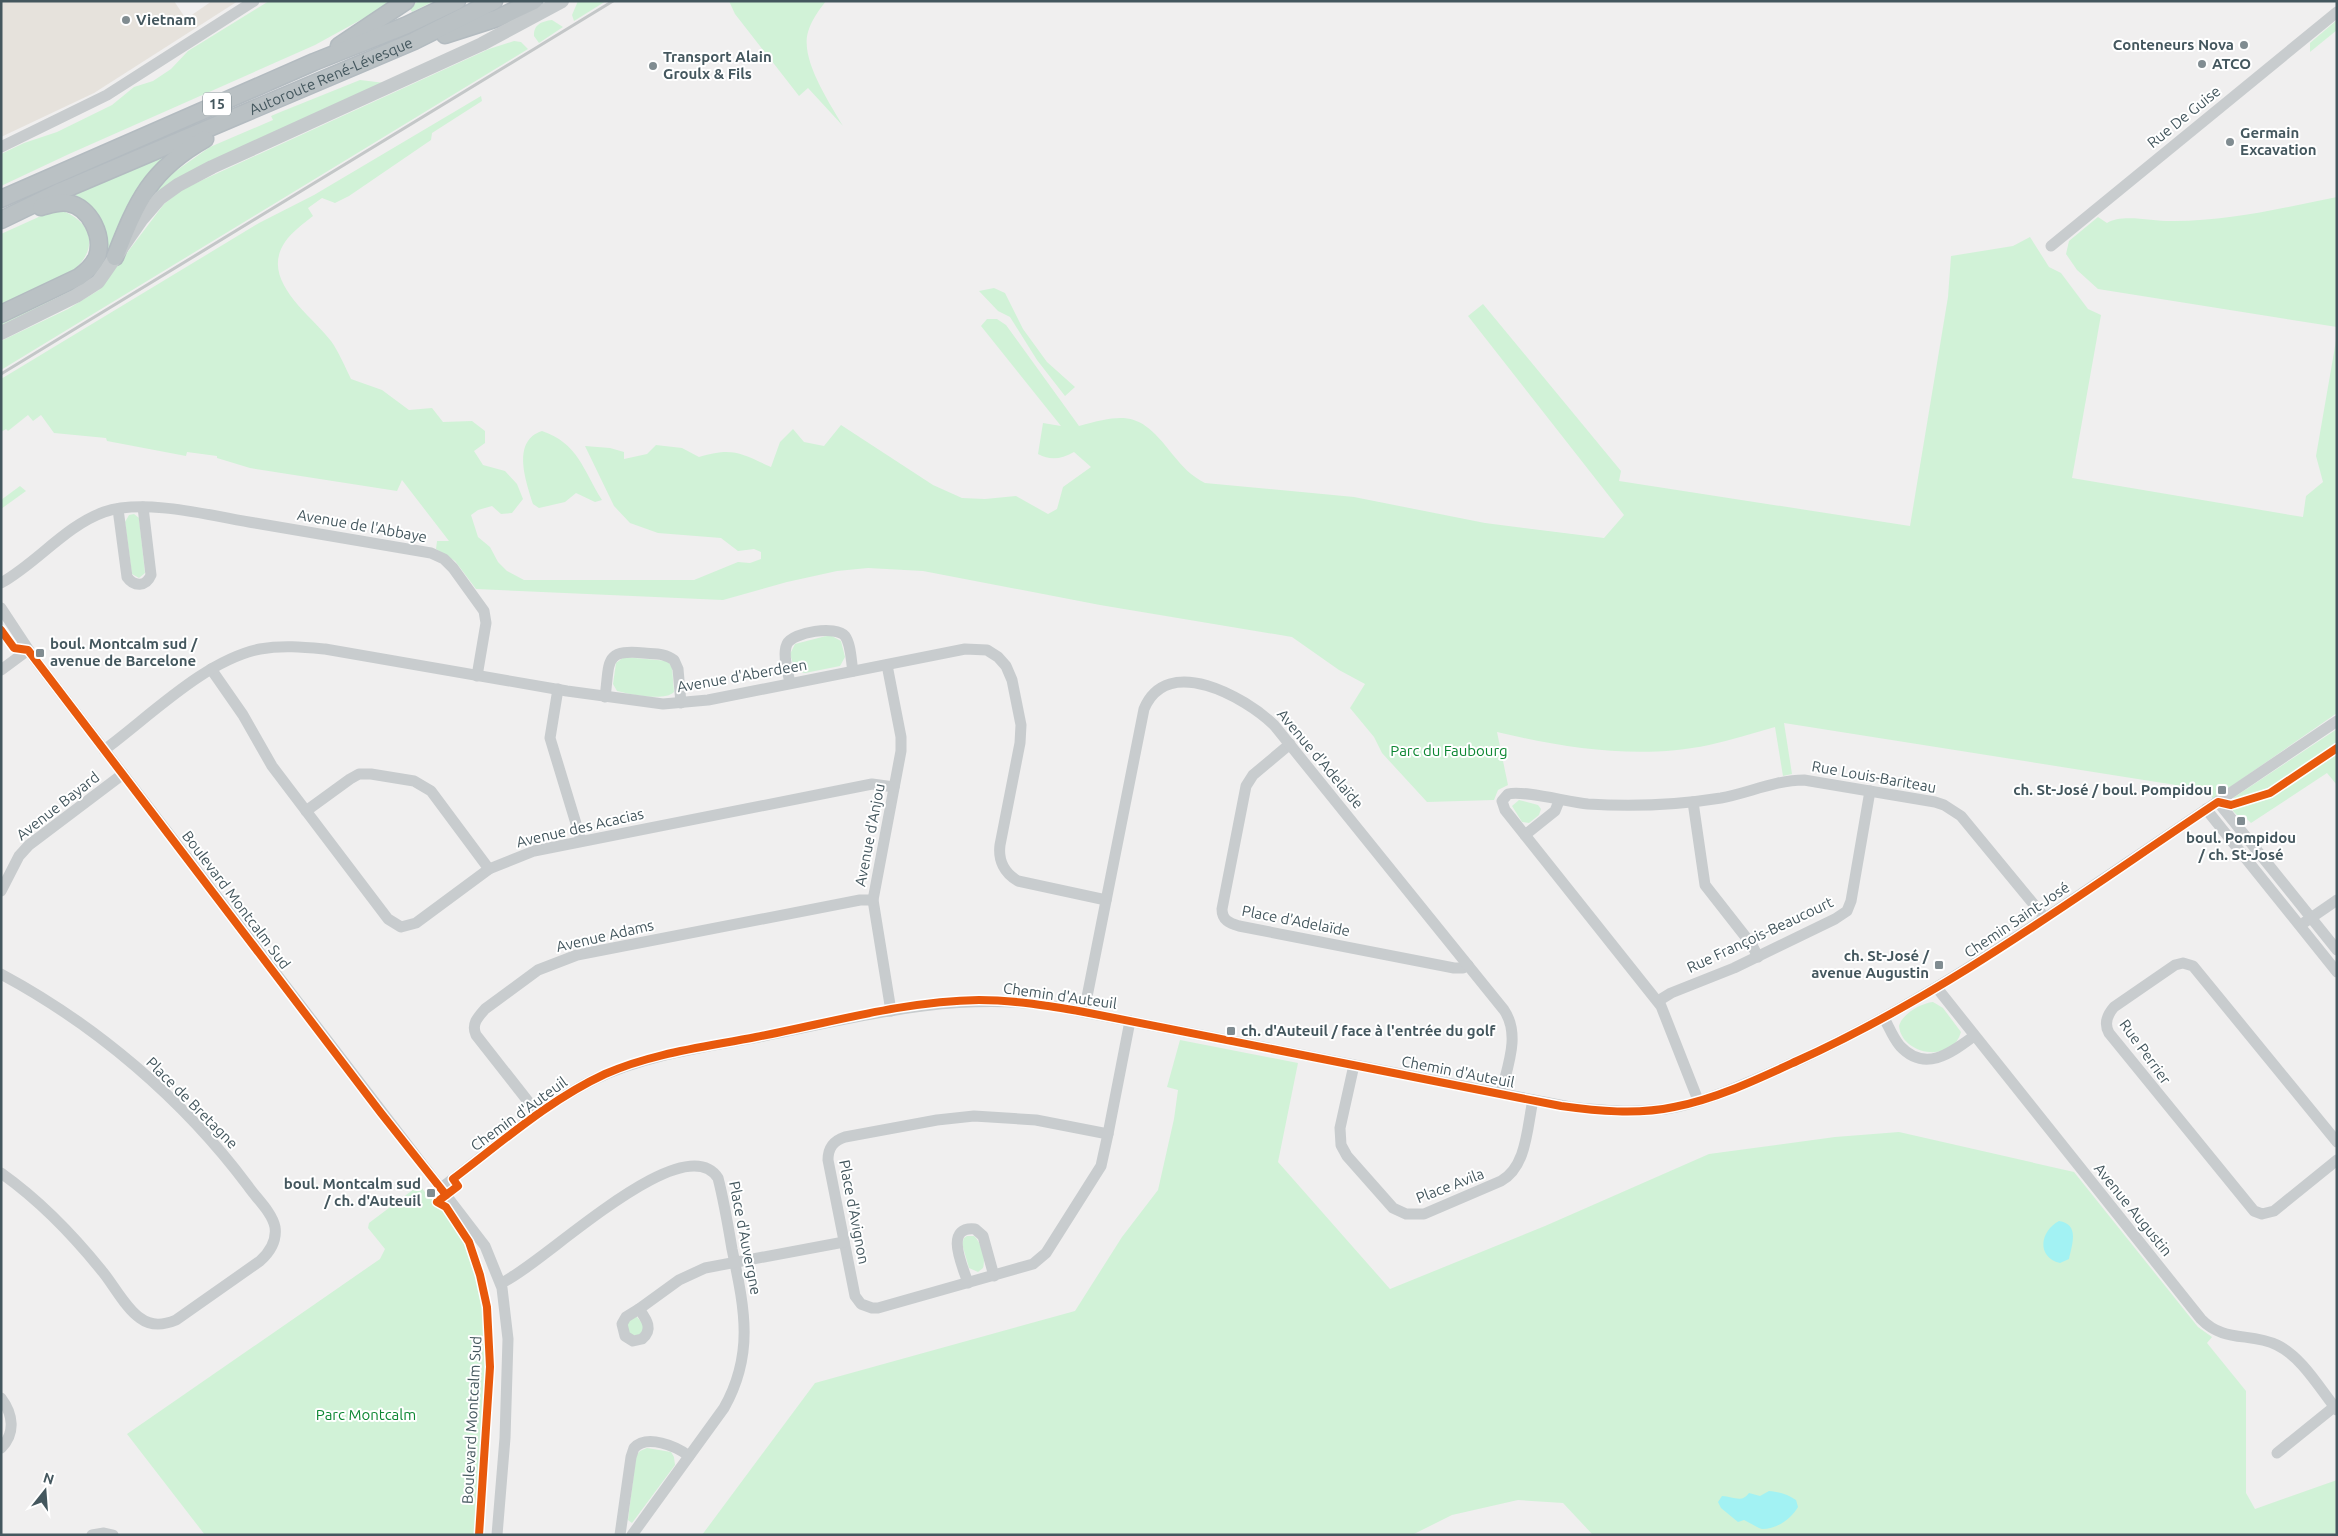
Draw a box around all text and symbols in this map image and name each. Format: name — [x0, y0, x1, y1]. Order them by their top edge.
place label: Vietnam — [136, 11, 196, 28]
marker: Vietnam — [120, 14, 132, 26]
street label: Autoroute René-Lévesque — [246, 34, 415, 118]
place label: Conteneurs Nova — [2113, 36, 2234, 53]
marker: Conteneurs Nova — [2238, 39, 2250, 51]
place label: Transport Alain Groulx & Fils — [663, 48, 772, 82]
place label: ATCO — [2212, 55, 2251, 72]
marker: ATCO — [2196, 58, 2208, 70]
marker: Transport Alain Groulx & Fils — [647, 60, 659, 72]
street label: Rue De Guise — [2144, 82, 2224, 151]
road number: 15 — [203, 92, 231, 116]
place label: Germain Excavation — [2240, 124, 2317, 158]
marker: Germain Excavation — [2224, 136, 2236, 148]
street label: Avenue de l'Abbaye — [296, 506, 428, 545]
place label: boul. Montcalm sud / avenue de Barcelone — [50, 635, 198, 669]
marker: boul. Montcalm sud / avenue de Barcelone — [34, 647, 46, 659]
street label: Avenue d'Aberdeen — [676, 656, 808, 695]
street label: Avenue d'Adelaïde — [1274, 706, 1367, 812]
park label: Parc du Faubourg — [1390, 742, 1508, 759]
street label: Rue Louis-Bariteau — [1811, 757, 1938, 796]
street label: Avenue Bayard — [13, 768, 103, 843]
place label: ch. St-José / boul. Pompidou — [2013, 781, 2212, 798]
street label: Avenue d'Anjou — [851, 782, 888, 888]
marker: ch. St-José / boul. Pompidou — [2216, 784, 2228, 796]
street label: Avenue des Acacias — [515, 805, 645, 850]
marker: boul. Pompidou / ch. St-José — [2235, 815, 2247, 827]
street label: Boulevard Montcalm Sud — [179, 827, 294, 972]
place label: boul. Pompidou / ch. St-José — [2186, 829, 2296, 863]
street label: Chemin Saint-José — [1961, 878, 2072, 961]
street label: Rue François-Beaucourt — [1684, 893, 1836, 976]
street label: Place d'Adelaïde — [1241, 902, 1352, 939]
street label: Avenue Adams — [554, 916, 655, 955]
place label: ch. St-José / avenue Augustin — [1811, 947, 1930, 981]
marker: ch. St-José / avenue Augustin — [1933, 959, 1945, 971]
street label: Chemin d'Auteuil — [1002, 979, 1118, 1012]
street label: Rue Perrier — [2116, 1016, 2175, 1088]
place label: ch. d'Auteuil / face à l'entrée du golf — [1241, 1022, 1496, 1039]
marker: ch. d'Auteuil / face à l'entrée du golf — [1225, 1025, 1237, 1037]
street label: Chemin d'Auteuil — [1400, 1052, 1516, 1091]
street label: Place de Bretagne — [143, 1053, 242, 1152]
street label: Chemin d'Auteuil — [467, 1073, 570, 1154]
street label: Place d'Avignon — [836, 1158, 873, 1265]
street label: Avenue Augustin — [2091, 1160, 2176, 1259]
street label: Place Avila — [1413, 1165, 1486, 1206]
place label: boul. Montcalm sud / ch. d'Auteuil — [284, 1175, 421, 1209]
street label: Place d'Auvergne — [726, 1179, 765, 1296]
marker: boul. Montcalm sud / ch. d'Auteuil — [425, 1187, 437, 1199]
street label: Boulevard Montcalm Sud — [459, 1335, 484, 1504]
park label: Parc Montcalm — [316, 1406, 416, 1423]
north arrow — [20, 1466, 70, 1516]
text: N — [41, 1469, 56, 1488]

